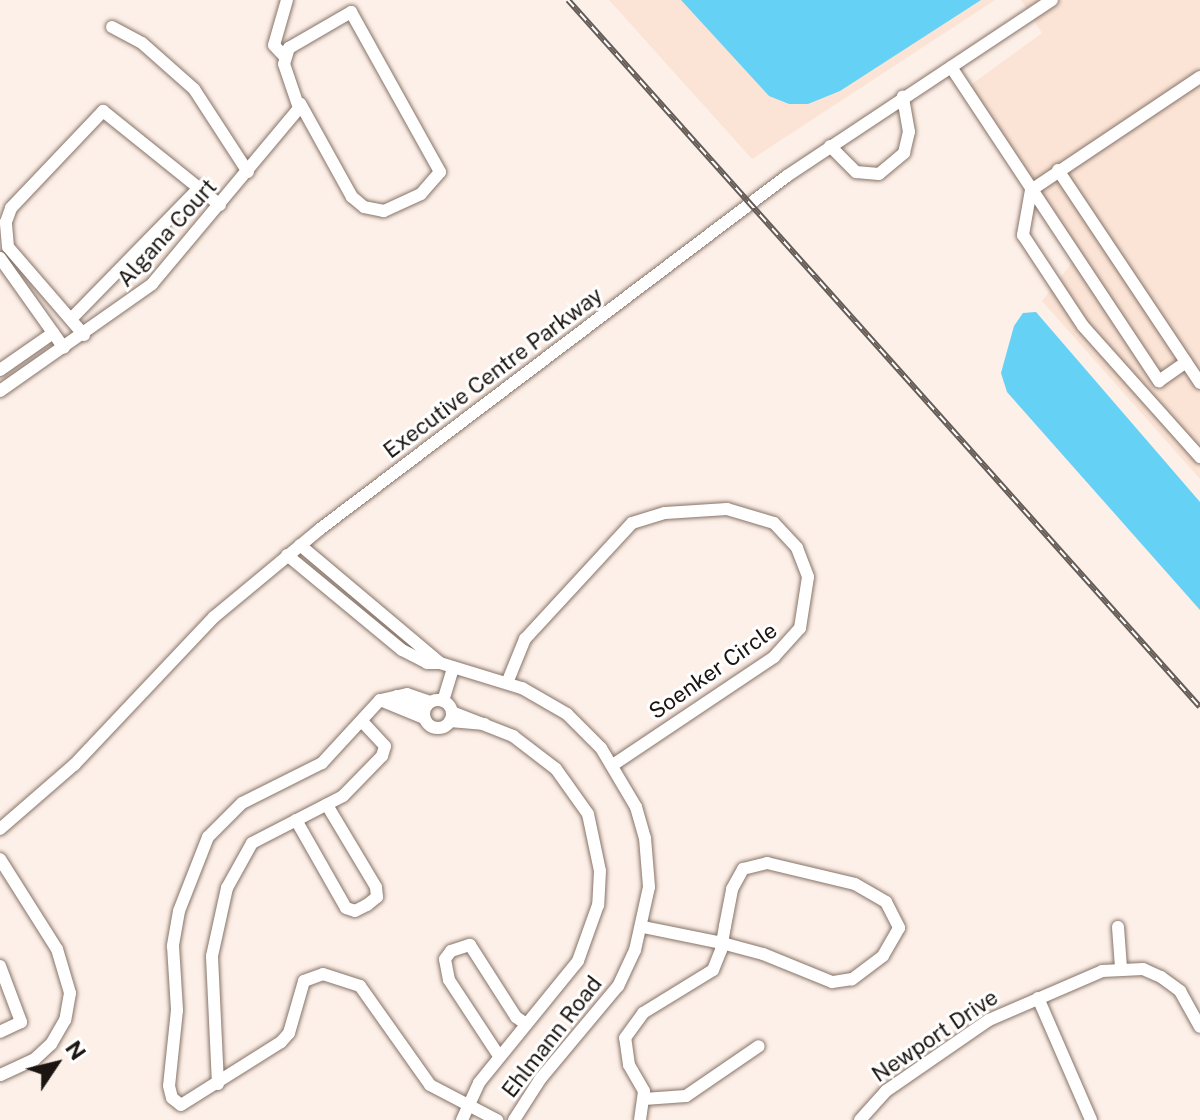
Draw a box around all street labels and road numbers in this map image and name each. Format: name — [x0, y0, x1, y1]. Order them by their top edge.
street label: Algana Court — [112, 174, 222, 292]
street label: Executive Centre Parkway — [378, 282, 608, 464]
street label: Soenker Circle — [644, 617, 782, 725]
street label: Ehlmann Road — [496, 971, 608, 1103]
street label: Newport Drive — [867, 984, 1003, 1088]

